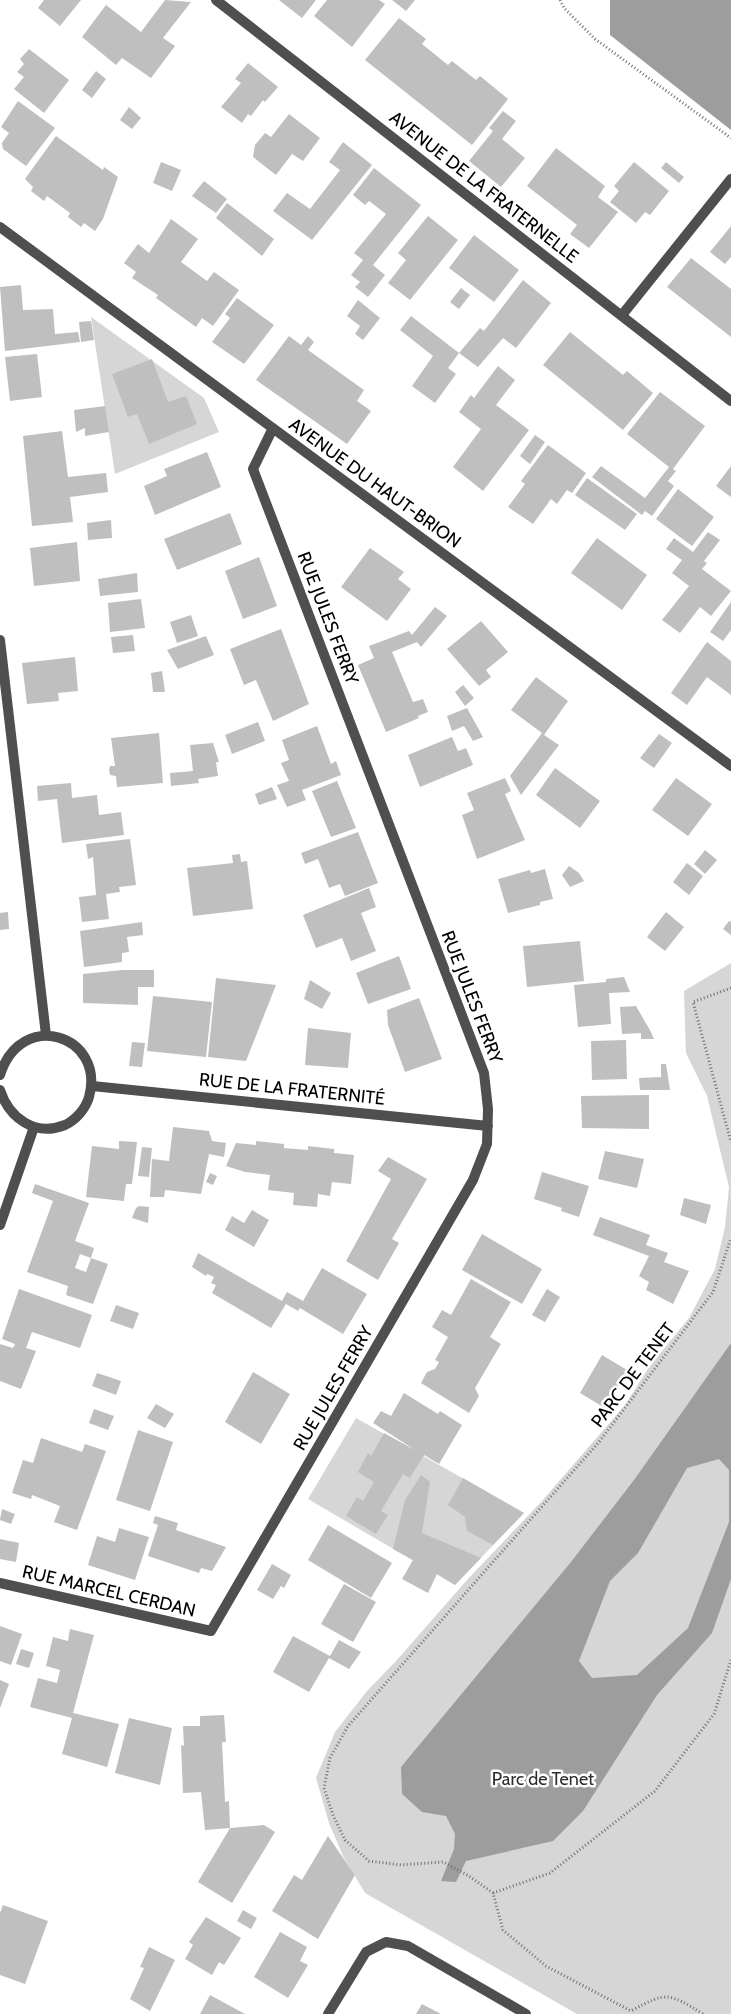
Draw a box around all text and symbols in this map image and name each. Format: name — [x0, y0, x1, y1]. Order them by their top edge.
street label: AVENUE DE LA FRATERNELLE — [385, 106, 583, 268]
street label: AVENUE DU HAUT-BRION — [285, 413, 465, 553]
street label: RUE JULES FERRY — [293, 549, 364, 688]
street label: RUE JULES FERRY — [437, 928, 508, 1067]
street label: RUE DE LA FRATERNITÉ — [198, 1068, 386, 1110]
street label: PARC DE TENET — [586, 1318, 680, 1432]
street label: RUE JULES FERRY — [288, 1321, 378, 1454]
street label: RUE MARCEL CERDAN — [20, 1560, 198, 1622]
park label: Parc de Tenet — [492, 1768, 594, 1790]

